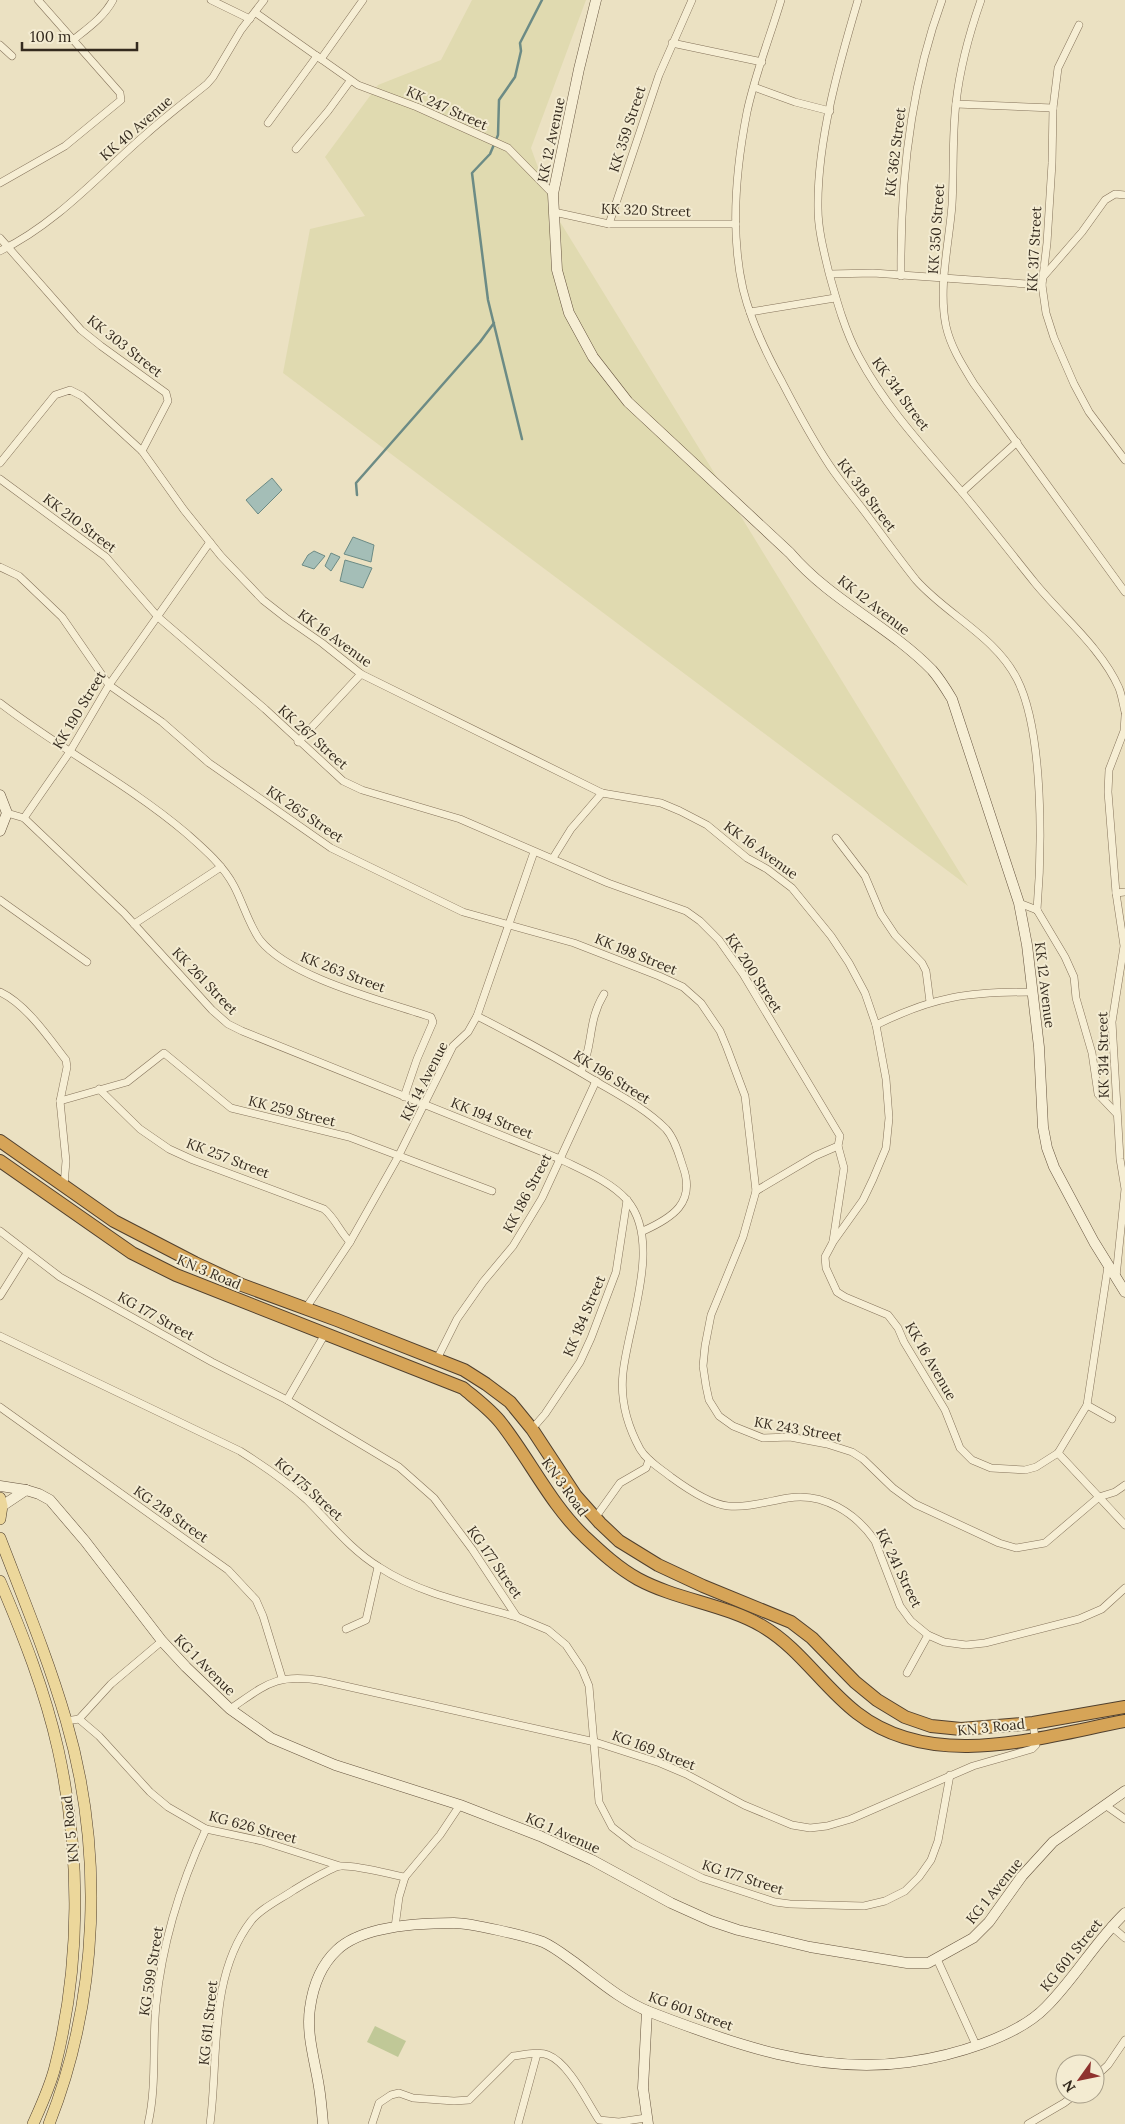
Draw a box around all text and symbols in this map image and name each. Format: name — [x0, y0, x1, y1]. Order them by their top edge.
scale bar — [22, 20, 138, 52]
text: 100 m — [30, 27, 71, 46]
street label: KK 247 Street — [403, 82, 491, 134]
street label: KK 359 Street — [605, 83, 650, 174]
street label: KK 40 Avenue — [96, 91, 176, 164]
street label: KK 12 Avenue — [533, 95, 569, 184]
street label: KK 362 Street — [881, 106, 909, 198]
street label: KK 350 Street — [924, 183, 948, 275]
street label: KK 320 Street — [601, 199, 692, 221]
street label: KK 317 Street — [1023, 205, 1045, 292]
street label: KK 303 Street — [84, 311, 167, 381]
street label: KK 314 Street — [868, 354, 934, 435]
street label: KK 318 Street — [834, 455, 901, 536]
street label: KK 210 Street — [40, 489, 121, 557]
street label: KK 12 Avenue — [834, 571, 914, 639]
street label: KK 16 Avenue — [294, 605, 376, 671]
street label: KK 190 Street — [49, 667, 110, 752]
street label: KK 267 Street — [274, 701, 352, 774]
street label: KK 265 Street — [263, 782, 348, 847]
street label: KK 16 Avenue — [720, 817, 802, 883]
street label: KK 198 Street — [592, 929, 680, 979]
street label: KK 200 Street — [722, 930, 787, 1017]
street label: KK 12 Avenue — [1031, 941, 1059, 1029]
street label: KK 261 Street — [168, 943, 242, 1019]
street label: KK 263 Street — [298, 948, 389, 997]
street label: KK 314 Street — [1093, 1011, 1113, 1098]
street label: KK 14 Avenue — [396, 1038, 452, 1124]
street label: KK 196 Street — [570, 1046, 654, 1108]
street label: KK 259 Street — [246, 1091, 338, 1131]
street label: KK 194 Street — [448, 1093, 536, 1143]
street label: KK 257 Street — [184, 1134, 273, 1182]
street label: KK 186 Street — [499, 1150, 556, 1236]
street label: KN 3 Road — [174, 1250, 244, 1294]
street label: KK 184 Street — [559, 1272, 609, 1359]
street label: KG 177 Street — [115, 1288, 198, 1345]
street label: KK 16 Avenue — [901, 1319, 961, 1404]
street label: KK 243 Street — [753, 1412, 844, 1446]
street label: KG 175 Street — [271, 1454, 347, 1525]
street label: KN 3 Road — [538, 1454, 592, 1520]
street label: KG 218 Street — [130, 1482, 212, 1547]
street label: KG 177 Street — [463, 1522, 527, 1602]
street label: KK 241 Street — [872, 1525, 926, 1611]
street label: KG 1 Avenue — [170, 1630, 240, 1700]
street label: KN 3 Road — [956, 1715, 1026, 1739]
street label: KG 169 Street — [610, 1726, 699, 1774]
street label: KN 5 Road — [58, 1794, 82, 1864]
street label: KG 626 Street — [207, 1807, 300, 1848]
street label: KG 1 Avenue — [523, 1809, 603, 1858]
street label: KG 1 Avenue — [962, 1854, 1026, 1928]
street label: KG 177 Street — [700, 1855, 787, 1899]
street label: KG 601 Street — [1036, 1914, 1106, 1995]
street label: KG 599 Street — [135, 1924, 167, 2017]
street label: KG 611 Street — [195, 1979, 221, 2066]
street label: KG 601 Street — [646, 1987, 736, 2035]
north arrow — [1055, 2054, 1105, 2104]
text: N — [1059, 2076, 1080, 2096]

